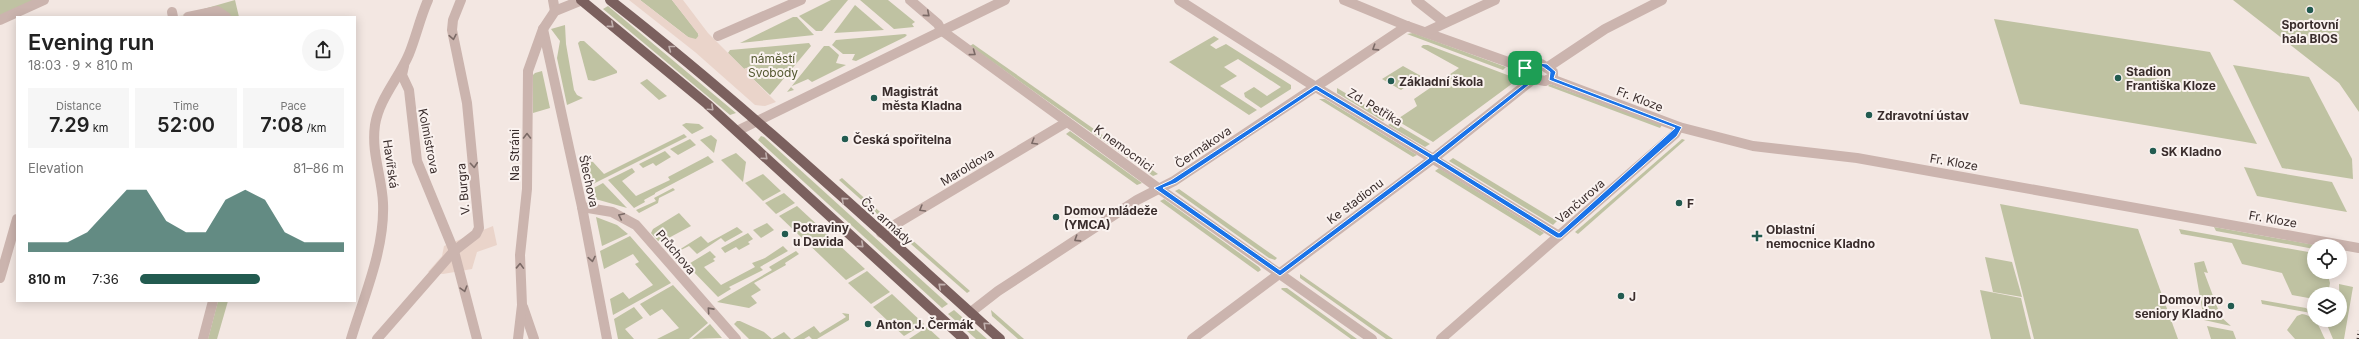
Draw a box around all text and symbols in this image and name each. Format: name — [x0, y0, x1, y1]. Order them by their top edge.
marker: Sportovní hala BIOS — [2305, 5, 2315, 15]
one-way arrow — [922, 10, 929, 17]
place label: Sportovní hala BIOS — [2281, 17, 2339, 46]
one-way arrow — [607, 21, 614, 28]
text: Evening run — [28, 29, 154, 55]
button: share — [302, 29, 344, 71]
one-way arrow — [448, 34, 457, 40]
one-way arrow — [1372, 43, 1379, 51]
one-way arrow — [668, 45, 675, 52]
one-way arrow — [968, 48, 975, 55]
park label: náměstí Svobody — [748, 51, 798, 80]
pin — [1508, 51, 1542, 85]
text: 18:03 · 9 × 810 m — [28, 57, 133, 73]
icon: arrive — [1514, 57, 1536, 79]
place label: Stadion Františka Kloze — [2126, 64, 2216, 93]
marker: Stadion Františka Kloze — [2113, 73, 2123, 83]
place label: Základní škola — [1399, 74, 1483, 89]
marker: Základní škola — [1386, 76, 1396, 86]
street label: Fr. Kloze — [1615, 83, 1665, 115]
place label: Magistrát města Kladna — [882, 84, 962, 113]
street label: Zd. Petříka — [1345, 85, 1405, 129]
marker: Magistrát města Kladna — [869, 93, 879, 103]
text: Distance — [56, 99, 101, 113]
text: Time — [173, 99, 199, 113]
text: Pace — [280, 99, 306, 113]
one-way arrow — [706, 104, 714, 111]
street label: Kolmistrova — [415, 107, 443, 175]
place label: Zdravotní ústav — [1877, 108, 1969, 123]
marker: Zdravotní ústav — [1864, 110, 1874, 120]
text: 7.29 — [49, 113, 90, 137]
text: 52:00 — [157, 113, 215, 137]
text: 7:08 — [260, 113, 304, 137]
text: km — [90, 121, 108, 135]
text: /km — [304, 121, 326, 135]
street label: K nemocnici — [1091, 121, 1157, 175]
street label: Čermákova — [1172, 123, 1234, 171]
street label: Na Stráni — [507, 129, 522, 181]
place label: Česká spořitelna — [853, 132, 952, 147]
one-way arrow — [523, 133, 531, 139]
marker: Česká spořitelna — [840, 134, 850, 144]
one-way arrow — [1031, 138, 1038, 145]
street label: Havířská — [380, 139, 402, 189]
place label: SK Kladno — [2161, 144, 2222, 159]
street label: Maroldova — [938, 145, 996, 189]
marker: SK Kladno — [2148, 146, 2158, 156]
street label: Fr. Kloze — [1929, 150, 1979, 174]
one-way arrow — [760, 152, 768, 160]
street label: Štechova — [576, 154, 602, 208]
text: Elevation — [28, 160, 84, 176]
text: 81–86 m — [293, 160, 344, 176]
one-way arrow — [469, 162, 478, 168]
street label: V. Burgra — [453, 163, 473, 215]
street label: Ke stadionu — [1324, 175, 1386, 227]
street label: Vančurova — [1552, 176, 1608, 226]
street label: Čs. armády — [858, 194, 916, 248]
place label: F — [1687, 196, 1694, 211]
one-way arrow — [841, 197, 849, 204]
marker: F — [1674, 198, 1684, 208]
place label: Domov mládeže (YMCA) — [1064, 203, 1158, 232]
one-way arrow — [919, 204, 926, 211]
street label: Fr. Kloze — [2248, 207, 2298, 231]
marker: Domov mládeže (YMCA) — [1051, 212, 1061, 222]
one-way arrow — [618, 213, 626, 221]
place label: Potraviny u Davida — [793, 220, 850, 249]
place label: Oblastní nemocnice Kladno — [1766, 222, 1875, 251]
street label: Průchova — [653, 227, 699, 277]
marker: Potraviny u Davida — [780, 229, 790, 239]
marker: Oblastní nemocnice Kladno — [1751, 230, 1763, 242]
one-way arrow — [1075, 234, 1082, 241]
map controls — [2307, 239, 2347, 327]
button: locate — [2307, 239, 2347, 279]
one-way arrow — [856, 240, 864, 248]
one-way arrow — [587, 256, 595, 262]
one-way arrow — [516, 263, 524, 269]
text: 810 m — [28, 271, 66, 287]
text: 7:36 — [92, 271, 119, 287]
one-way arrow — [939, 284, 946, 291]
one-way arrow — [459, 285, 468, 292]
button: layers — [2307, 287, 2347, 327]
place label: J — [1629, 289, 1636, 304]
marker: J — [1616, 291, 1626, 301]
place label: Domov pro seniory Kladno — [2135, 292, 2223, 321]
marker: Domov pro seniory Kladno — [2226, 301, 2236, 311]
one-way arrow — [707, 307, 715, 315]
place label: Anton J. Čermák — [876, 317, 973, 332]
marker: Anton J. Čermák — [863, 319, 873, 329]
one-way arrow — [983, 323, 990, 330]

